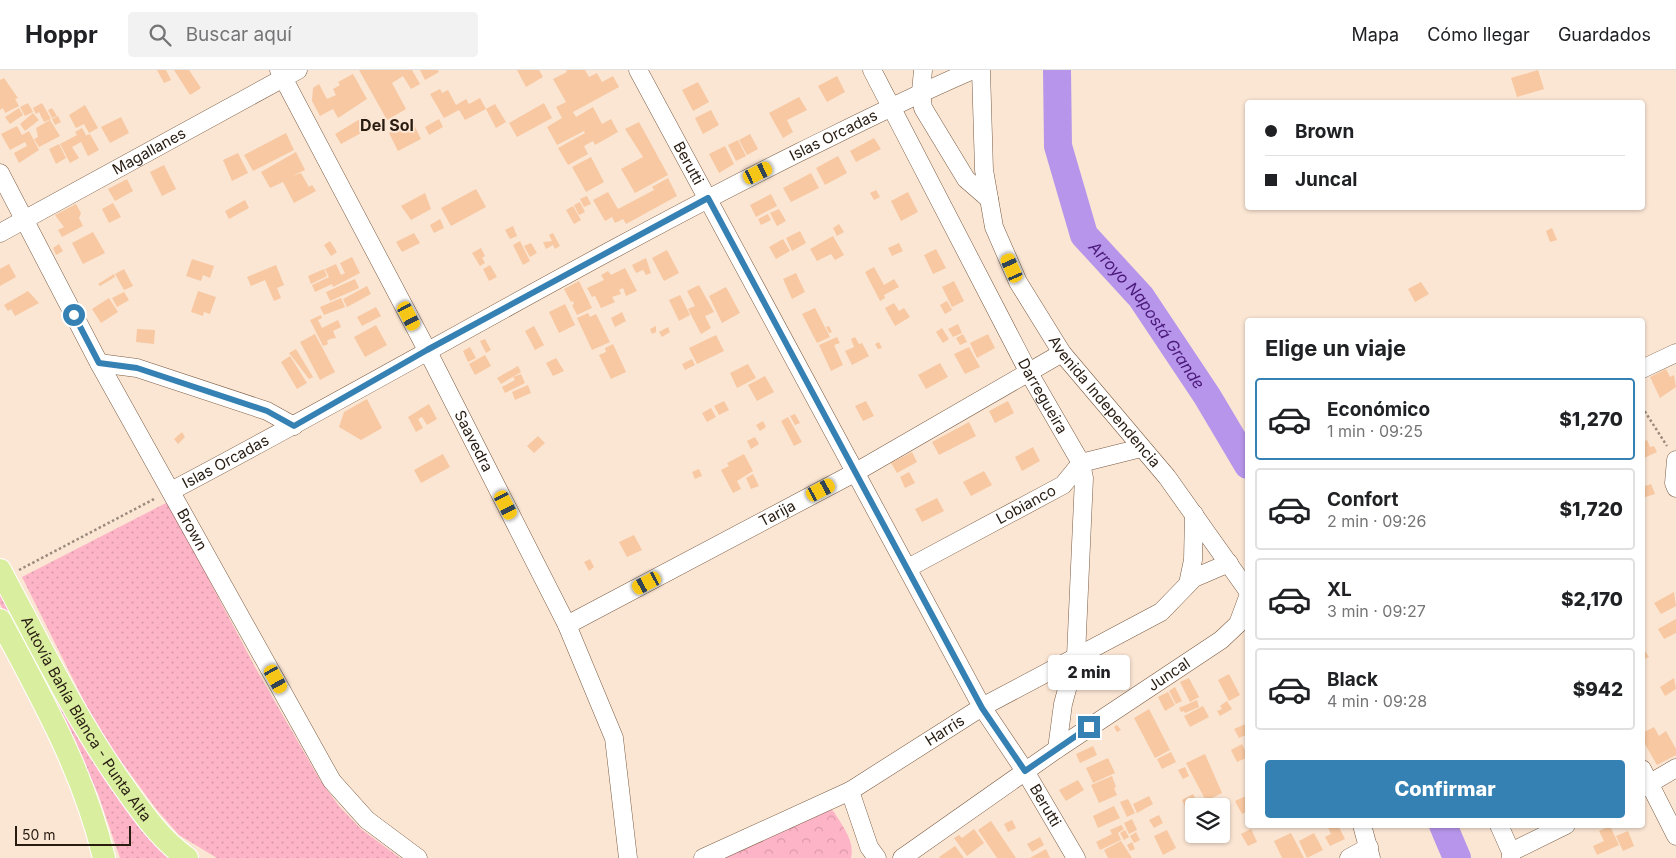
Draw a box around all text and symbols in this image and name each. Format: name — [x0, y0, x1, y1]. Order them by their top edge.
search box — [128, 12, 478, 57]
text: Hoppr — [25, 20, 98, 49]
icon: search — [146, 21, 174, 49]
text: Buscar aquí — [186, 23, 292, 46]
text: Mapa — [1352, 24, 1399, 45]
text: Cómo llegar — [1427, 24, 1530, 45]
text: Guardados — [1558, 24, 1651, 45]
street label: Islas Orcadas — [786, 105, 881, 165]
district label: Del Sol — [360, 115, 414, 135]
text: Brown — [1295, 120, 1354, 143]
street label: Magallanes — [109, 123, 189, 179]
street label: Berutti — [669, 138, 708, 188]
car — [741, 160, 774, 186]
text: Juncal — [1295, 168, 1357, 191]
water label: Arroyo Napostá Grande — [1084, 236, 1209, 393]
car — [999, 251, 1024, 285]
car — [395, 299, 422, 333]
route start — [63, 304, 85, 326]
street label: Avenida Independencia — [1045, 332, 1165, 471]
text: Elige un viaje — [1265, 335, 1406, 361]
street label: Darregueira — [1014, 355, 1072, 437]
icon: car — [1267, 397, 1312, 442]
text: Económico — [1327, 398, 1430, 421]
street label: Saavedra — [450, 407, 497, 475]
text: $1,270 — [1559, 408, 1623, 431]
text: 1 min · 09:25 — [1327, 421, 1423, 441]
street label: Islas Orcadas — [179, 430, 272, 492]
car — [804, 476, 837, 504]
street label: Lobianco — [993, 481, 1059, 528]
icon: car — [1267, 487, 1312, 532]
car — [492, 488, 519, 522]
text: Confort — [1327, 488, 1398, 511]
street label: Tarija — [756, 496, 799, 531]
text: $1,720 — [1560, 498, 1623, 521]
street label: Brown — [173, 505, 212, 554]
text: 2 min · 09:26 — [1327, 511, 1427, 531]
car — [630, 569, 663, 597]
icon: car — [1267, 577, 1312, 622]
text: XL — [1327, 578, 1352, 601]
text: $2,170 — [1561, 588, 1623, 611]
text: 3 min · 09:27 — [1327, 601, 1426, 621]
street label: Autovía Bahía Blanca - Punta Alta — [17, 613, 156, 825]
street label: Juncal — [1144, 653, 1194, 695]
callout: 2 min — [1048, 654, 1130, 690]
car — [262, 662, 289, 696]
text: 2 min — [1067, 662, 1111, 682]
icon: car — [1267, 667, 1312, 712]
text: Black — [1327, 668, 1378, 691]
text: $942 — [1573, 678, 1623, 701]
text: 4 min · 09:28 — [1327, 691, 1427, 711]
street label: Harris — [921, 711, 968, 750]
route end — [1078, 716, 1100, 738]
button: Confirmar — [1265, 760, 1625, 818]
street label: Berutti — [1026, 780, 1066, 830]
map controls — [1185, 798, 1230, 843]
button: layers — [1185, 798, 1230, 843]
scale bar — [15, 823, 131, 846]
text: 50 m — [22, 826, 56, 843]

